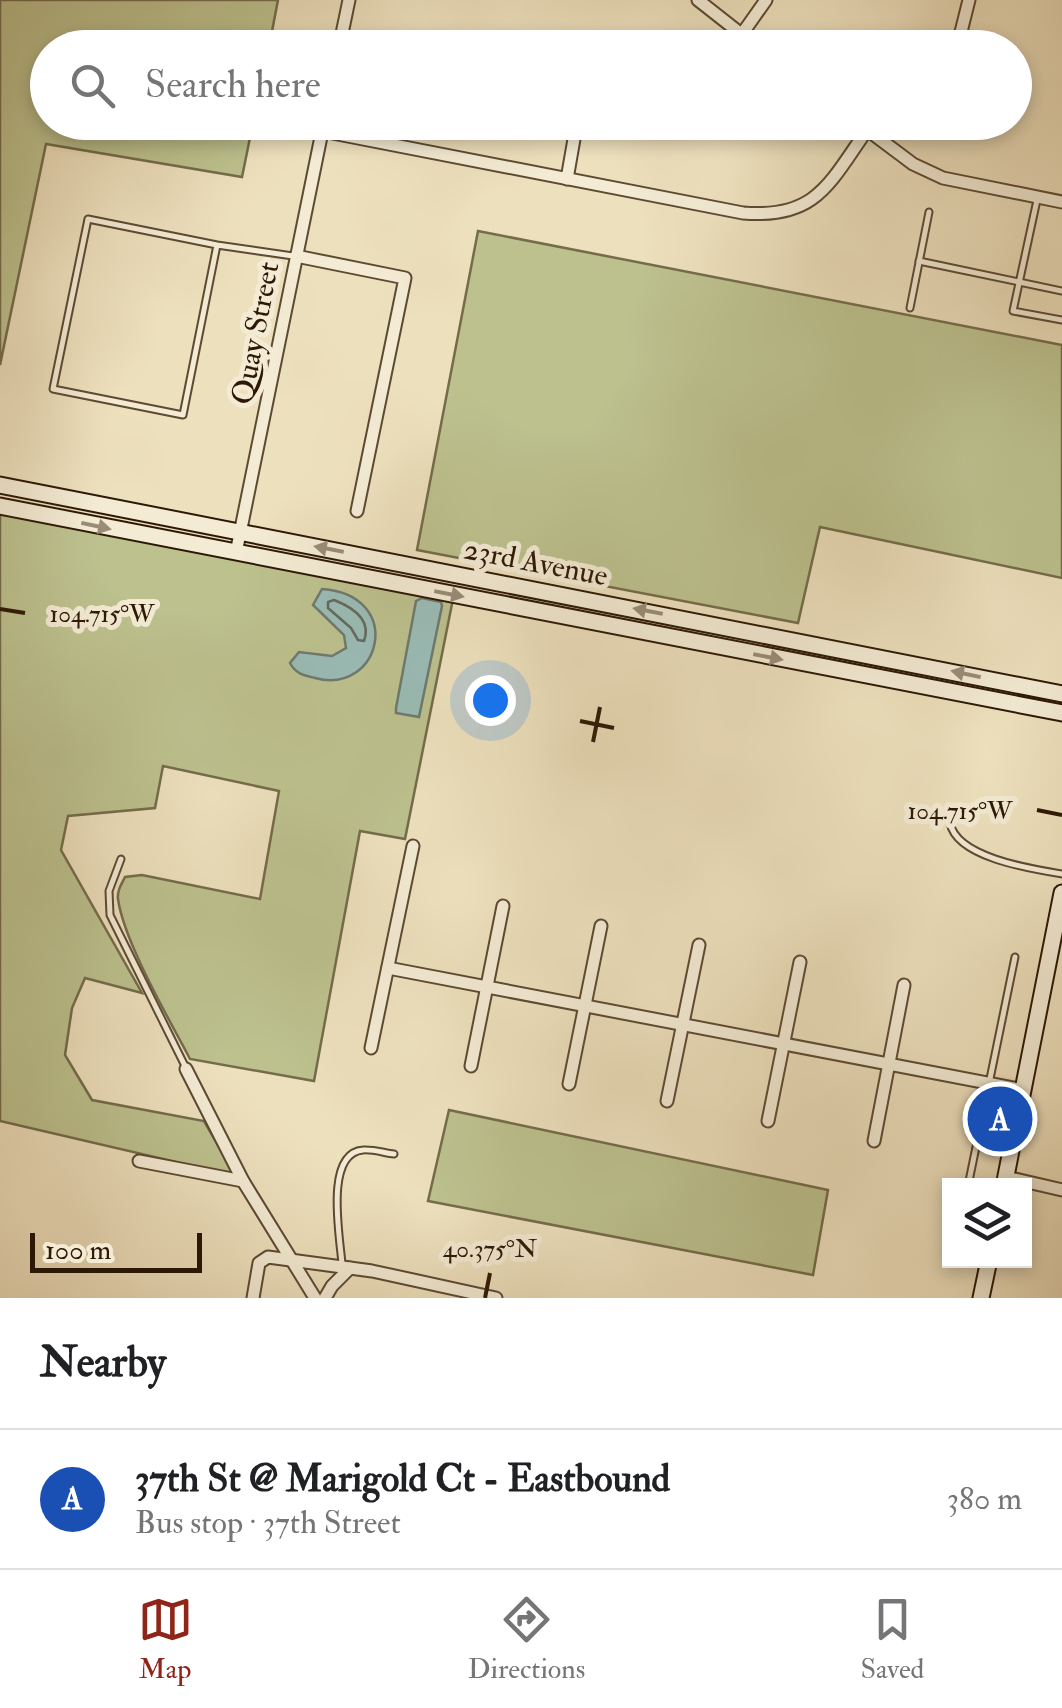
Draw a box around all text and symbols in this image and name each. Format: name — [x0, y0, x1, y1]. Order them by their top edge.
search box — [30, 30, 1032, 140]
icon: search — [65, 58, 120, 113]
text: Search here — [145, 61, 321, 109]
street label: Quay Street — [224, 258, 288, 408]
one-way arrow — [80, 519, 111, 535]
street label: 23rd Avenue — [461, 530, 611, 595]
one-way arrow — [313, 541, 344, 556]
one-way arrow — [434, 586, 465, 602]
text: 104.715°W — [50, 599, 156, 630]
one-way arrow — [632, 603, 663, 619]
one-way arrow — [753, 649, 784, 665]
one-way arrow — [951, 666, 982, 682]
your location — [465, 675, 516, 726]
text: 104.715°W — [908, 796, 1014, 827]
pin: A — [968, 1082, 1032, 1156]
map controls — [942, 1178, 1032, 1268]
button: layers — [942, 1178, 1032, 1268]
scale bar — [30, 1228, 202, 1272]
text: 100 m — [45, 1233, 111, 1268]
text: 40.375°N — [443, 1234, 538, 1265]
text: Nearby — [40, 1337, 166, 1389]
text: 37th St @ Marigold Ct - Eastbound — [135, 1455, 670, 1503]
text: A — [62, 1479, 83, 1519]
text: 380 m — [947, 1479, 1022, 1519]
text: Bus stop · 37th Street — [135, 1503, 401, 1543]
tab: Map — [138, 1592, 193, 1687]
tab: Directions — [468, 1592, 585, 1687]
tab: Saved — [860, 1592, 924, 1687]

